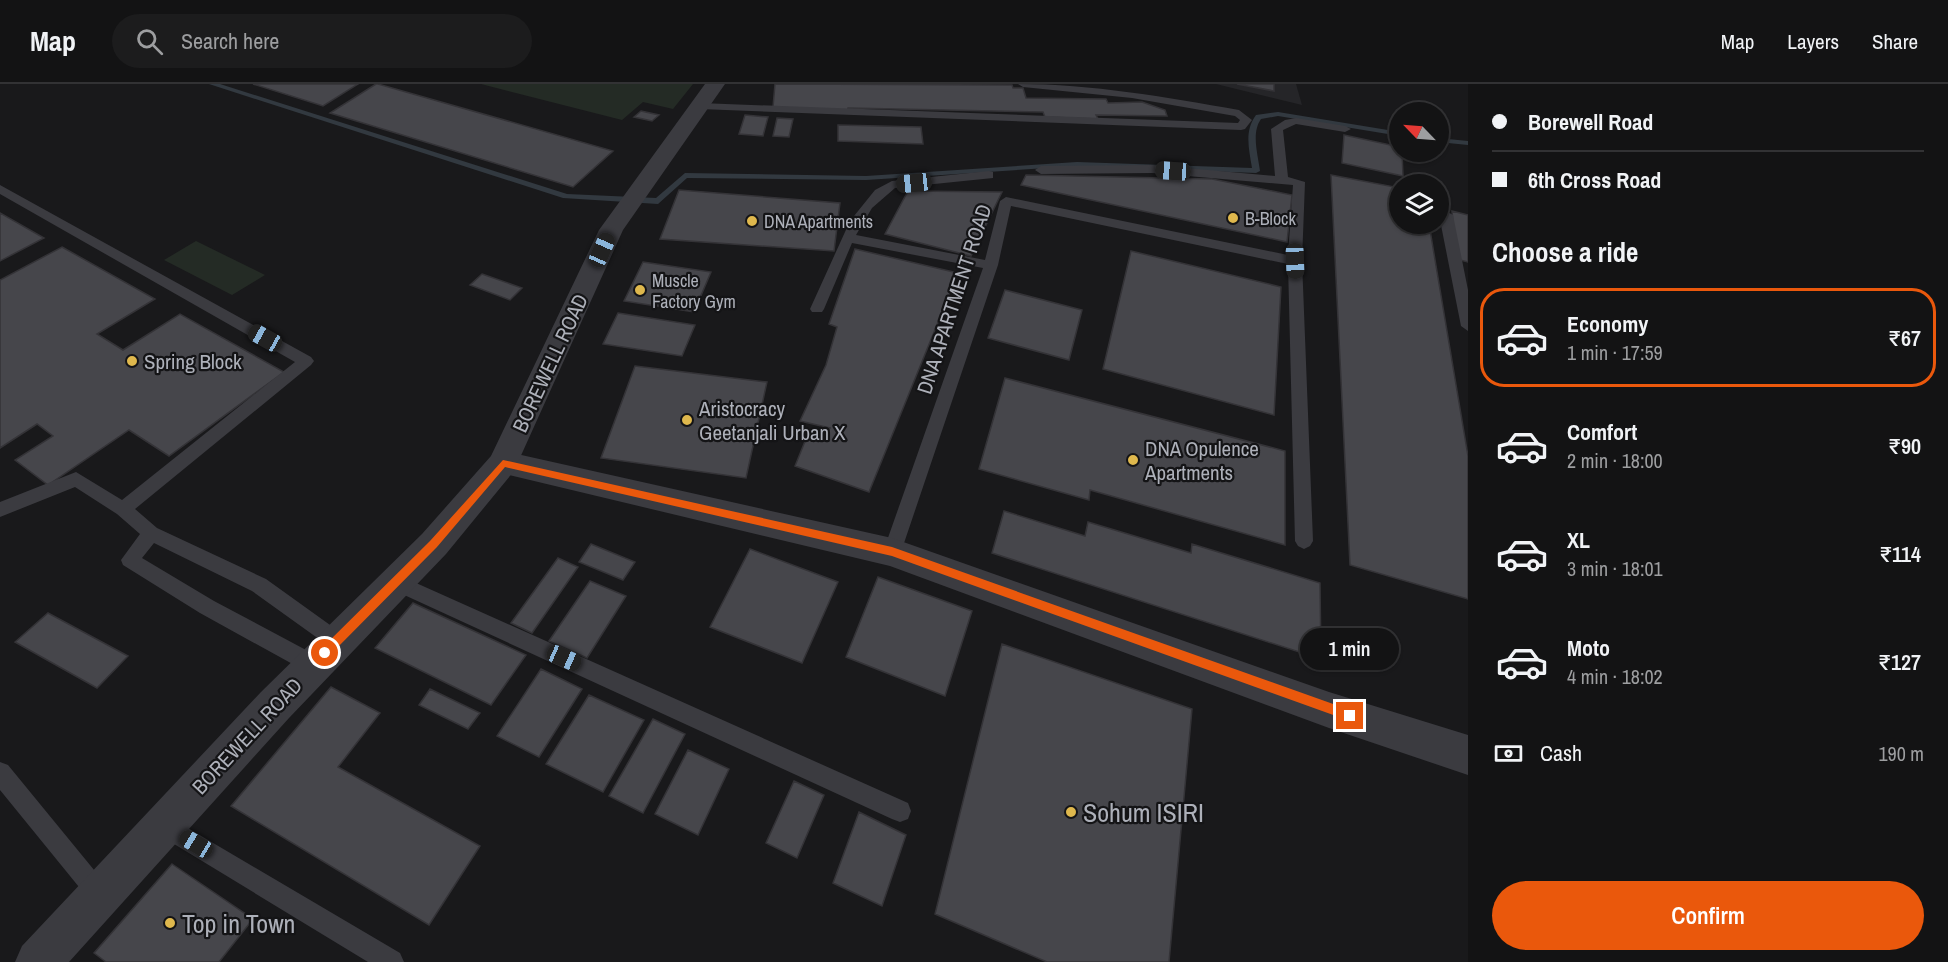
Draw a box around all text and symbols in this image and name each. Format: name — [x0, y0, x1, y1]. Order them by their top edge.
search box — [112, 14, 532, 68]
text: Map — [30, 22, 76, 60]
icon: search — [133, 25, 166, 58]
text: Search here — [181, 26, 279, 56]
text: Map — [1721, 27, 1754, 56]
text: Layers — [1787, 27, 1839, 56]
text: Share — [1872, 27, 1918, 56]
north arrow — [1389, 102, 1449, 162]
map controls — [1389, 102, 1449, 234]
text: Borewell Road — [1528, 107, 1653, 137]
car — [1154, 161, 1192, 181]
text: 6th Cross Road — [1528, 165, 1661, 195]
car — [895, 172, 933, 194]
button: layers — [1389, 174, 1449, 234]
street label: DNA APARTMENT ROAD — [910, 200, 998, 398]
place label: B-Block — [1245, 206, 1296, 231]
place label: DNA Apartments — [764, 209, 873, 234]
marker: B-Block — [1226, 211, 1240, 225]
marker: DNA Apartments — [745, 214, 759, 228]
car — [586, 230, 618, 270]
text: Choose a ride — [1492, 234, 1638, 270]
car — [1285, 243, 1305, 279]
place label: Muscle Factory Gym — [652, 268, 736, 314]
marker: Muscle Factory Gym — [633, 283, 647, 297]
street label: BOREWELL ROAD — [505, 289, 595, 437]
text: Economy — [1567, 309, 1648, 339]
icon: car — [1495, 311, 1549, 365]
car — [245, 321, 285, 355]
text: ₹67 — [1888, 323, 1921, 353]
text: 1 min · 17:59 — [1567, 339, 1663, 366]
place label: Spring Block — [144, 347, 242, 376]
marker: Spring Block — [125, 354, 139, 368]
place label: Aristocracy Geetanjali Urban X — [698, 394, 846, 447]
marker: Aristocracy Geetanjali Urban X — [680, 413, 694, 427]
text: Comfort — [1567, 417, 1637, 447]
icon: car — [1495, 419, 1549, 473]
text: ₹90 — [1888, 431, 1921, 461]
place label: DNA Opulence Apartments — [1144, 434, 1259, 487]
text: 2 min · 18:00 — [1567, 447, 1663, 474]
marker: DNA Opulence Apartments — [1126, 453, 1140, 467]
text: XL — [1567, 525, 1590, 555]
icon: car — [1495, 527, 1549, 581]
text: ₹114 — [1879, 539, 1921, 569]
text: 3 min · 18:01 — [1567, 555, 1663, 582]
callout: 1 min — [1300, 629, 1400, 671]
text: Moto — [1567, 633, 1610, 663]
text: 1 min — [1328, 635, 1371, 662]
icon: car — [1495, 635, 1549, 689]
route start — [311, 639, 338, 666]
car — [544, 642, 584, 674]
text: ₹127 — [1878, 647, 1921, 677]
text: 4 min · 18:02 — [1567, 663, 1663, 690]
street label: BOREWELL ROAD — [185, 671, 309, 801]
route end — [1336, 702, 1363, 729]
icon: cash — [1492, 737, 1525, 770]
text: Cash — [1540, 738, 1582, 768]
text: 190 m — [1878, 740, 1924, 767]
place label: Sohum ISIRI — [1083, 795, 1204, 830]
marker: Sohum ISIRI — [1064, 805, 1078, 819]
car — [176, 827, 216, 861]
button: Confirm — [1492, 881, 1924, 950]
place label: Top in Town — [182, 906, 295, 941]
marker: Top in Town — [163, 916, 177, 930]

